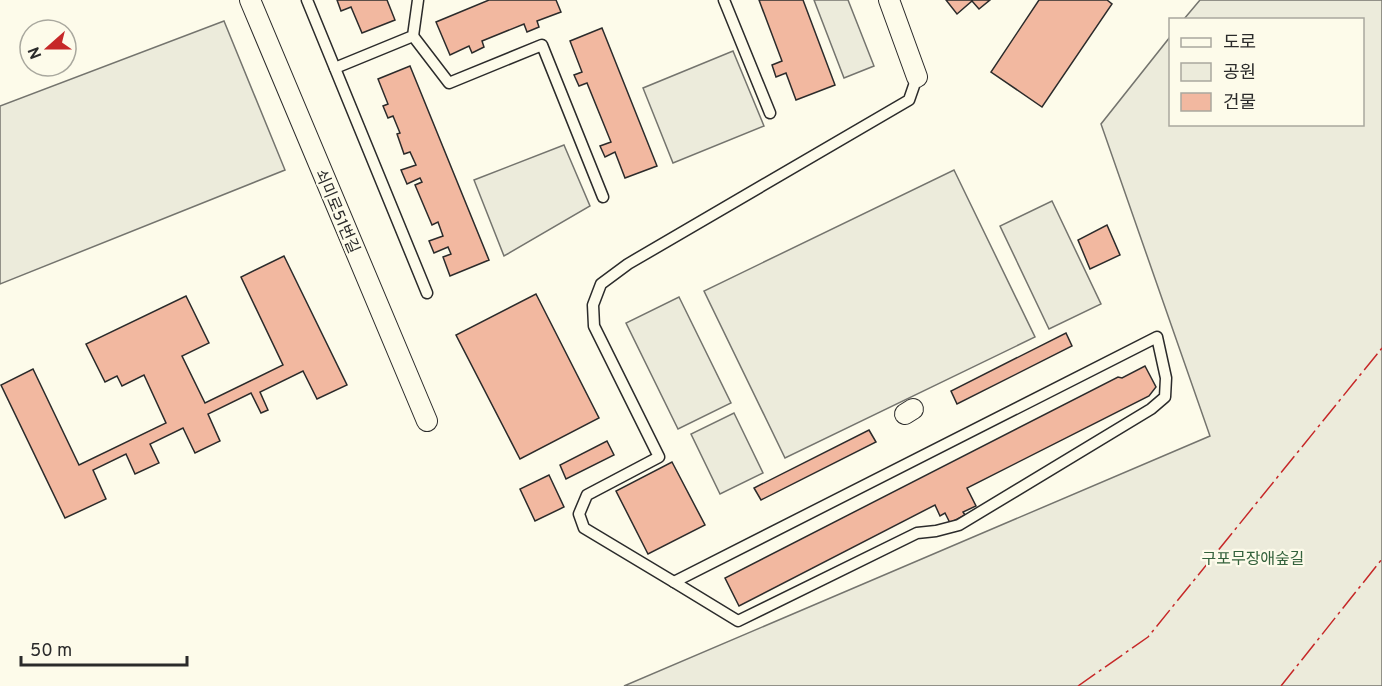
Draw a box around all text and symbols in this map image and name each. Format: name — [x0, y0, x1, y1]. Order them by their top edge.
north arrow — [18, 18, 78, 78]
legend — [1169, 18, 1364, 126]
text: 도로 — [1223, 32, 1256, 55]
text: N — [24, 44, 47, 62]
text: 공원 — [1223, 62, 1256, 85]
text: 건물 — [1223, 92, 1256, 115]
street label: 쇠미로51번길 — [309, 167, 363, 257]
park label: 구포무장애숲길 — [1201, 550, 1305, 570]
scale bar — [21, 629, 188, 667]
text: 50 m — [30, 640, 72, 663]

